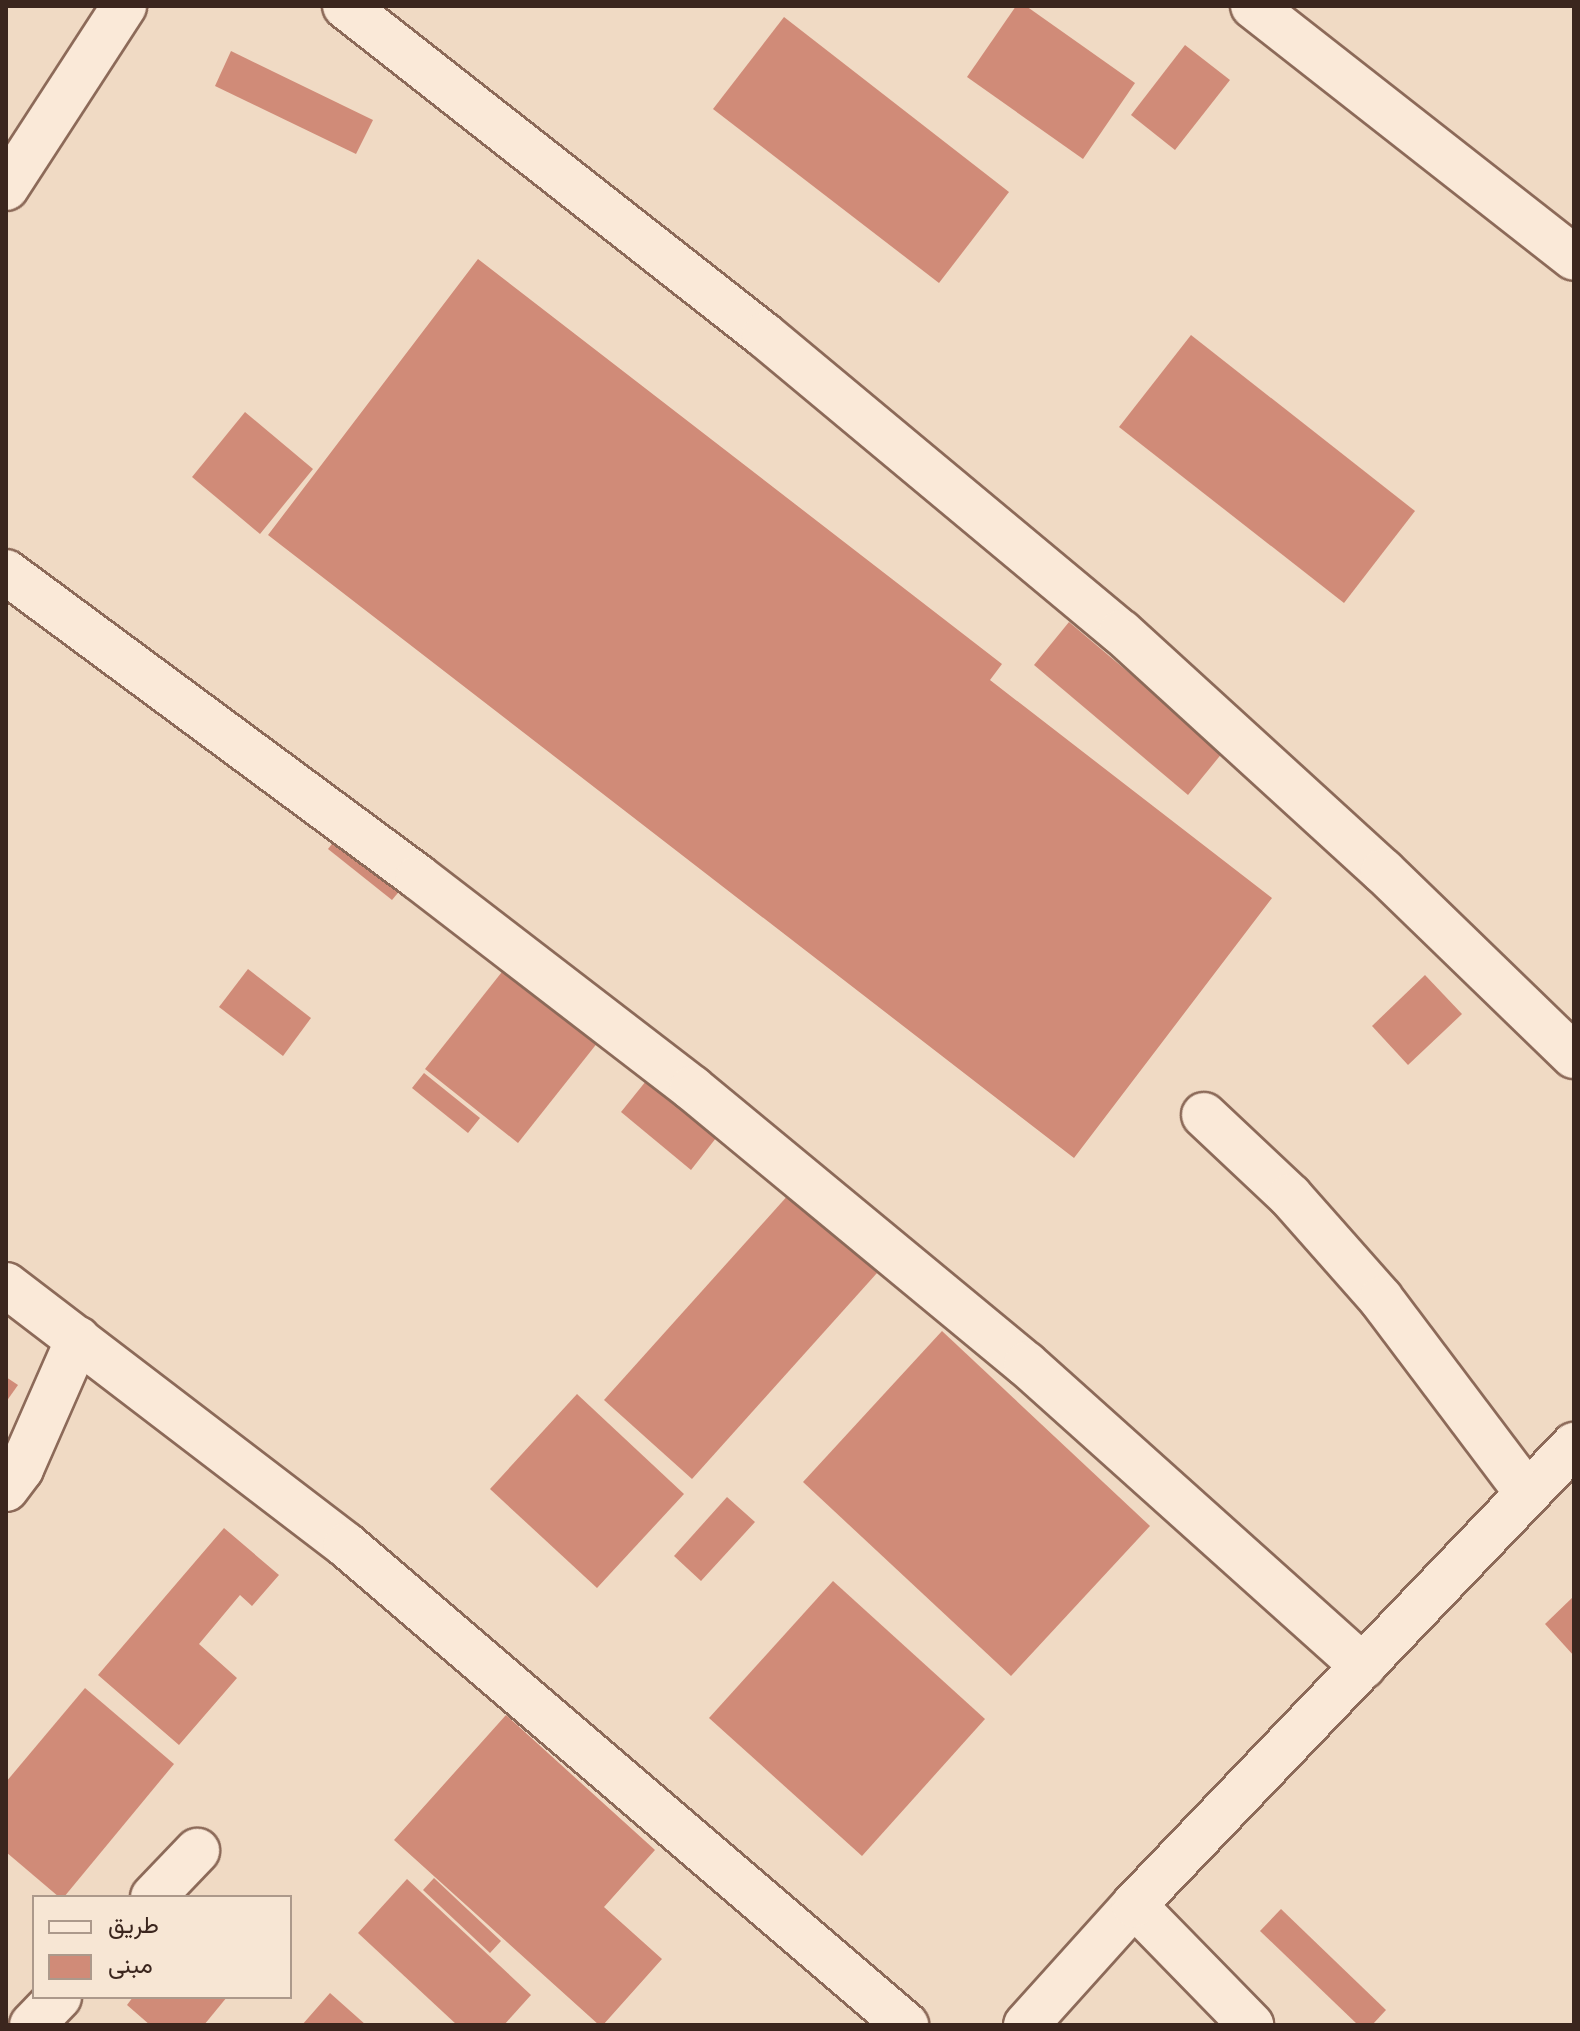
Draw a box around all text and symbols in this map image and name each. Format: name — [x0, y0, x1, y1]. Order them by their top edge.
legend — [32, 1895, 292, 1999]
text: طريق — [108, 1912, 159, 1938]
text: مبنى — [108, 1952, 153, 1978]

